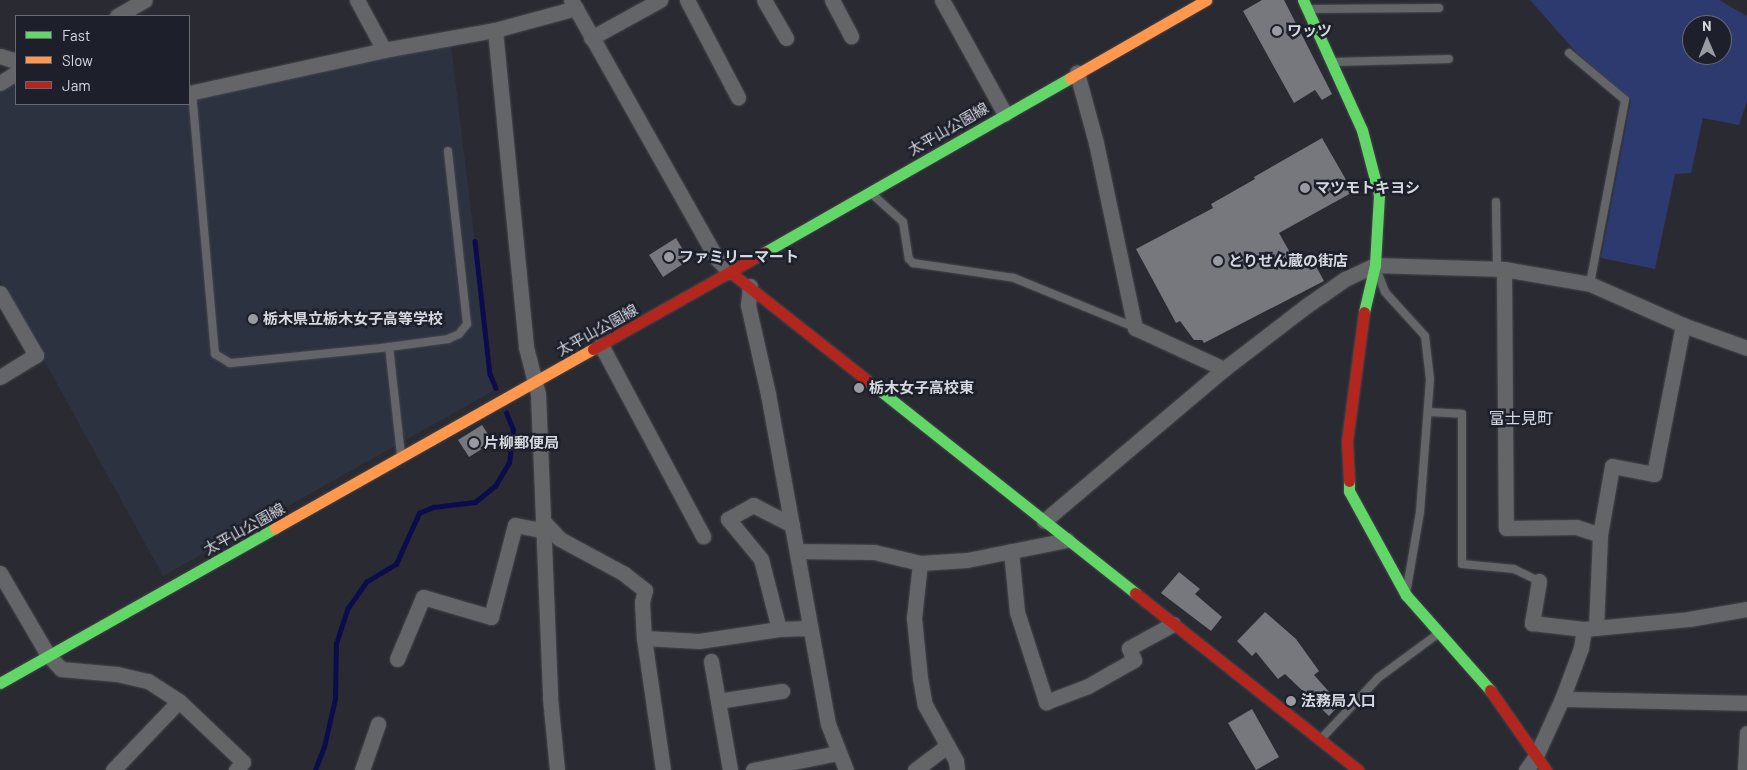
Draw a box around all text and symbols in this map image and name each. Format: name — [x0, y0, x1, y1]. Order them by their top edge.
legend — [15, 15, 190, 105]
north arrow — [1682, 15, 1732, 65]
text: N — [1702, 17, 1712, 34]
place label: ワッツ — [1287, 22, 1332, 40]
marker: ワッツ — [1271, 25, 1283, 37]
text: Fast — [62, 26, 90, 44]
text: Slow — [62, 51, 93, 69]
text: Jam — [62, 76, 91, 94]
street label: 太平山公園線 — [905, 99, 991, 159]
place label: マツモトキヨシ — [1315, 179, 1420, 197]
marker: マツモトキヨシ — [1299, 182, 1311, 194]
place label: ファミリーマート — [679, 248, 799, 266]
marker: ファミリーマート — [663, 251, 675, 263]
place label: とりせん蔵の街店 — [1228, 252, 1348, 270]
marker: とりせん蔵の街店 — [1212, 255, 1224, 267]
street label: 太平山公園線 — [553, 300, 641, 360]
place label: 栃木県立栃木女子高等学校 — [263, 310, 443, 328]
marker: 栃木県立栃木女子高等学校 — [247, 313, 259, 325]
place label: 栃木女子高校東 — [869, 379, 974, 397]
marker: 栃木女子高校東 — [853, 382, 865, 394]
district label: 富士見町 — [1489, 408, 1553, 428]
place label: 片柳郵便局 — [484, 434, 559, 452]
marker: 片柳郵便局 — [468, 437, 480, 449]
street label: 太平山公園線 — [200, 499, 288, 559]
place label: 法務局入口 — [1301, 692, 1376, 710]
marker: 法務局入口 — [1285, 695, 1297, 707]

